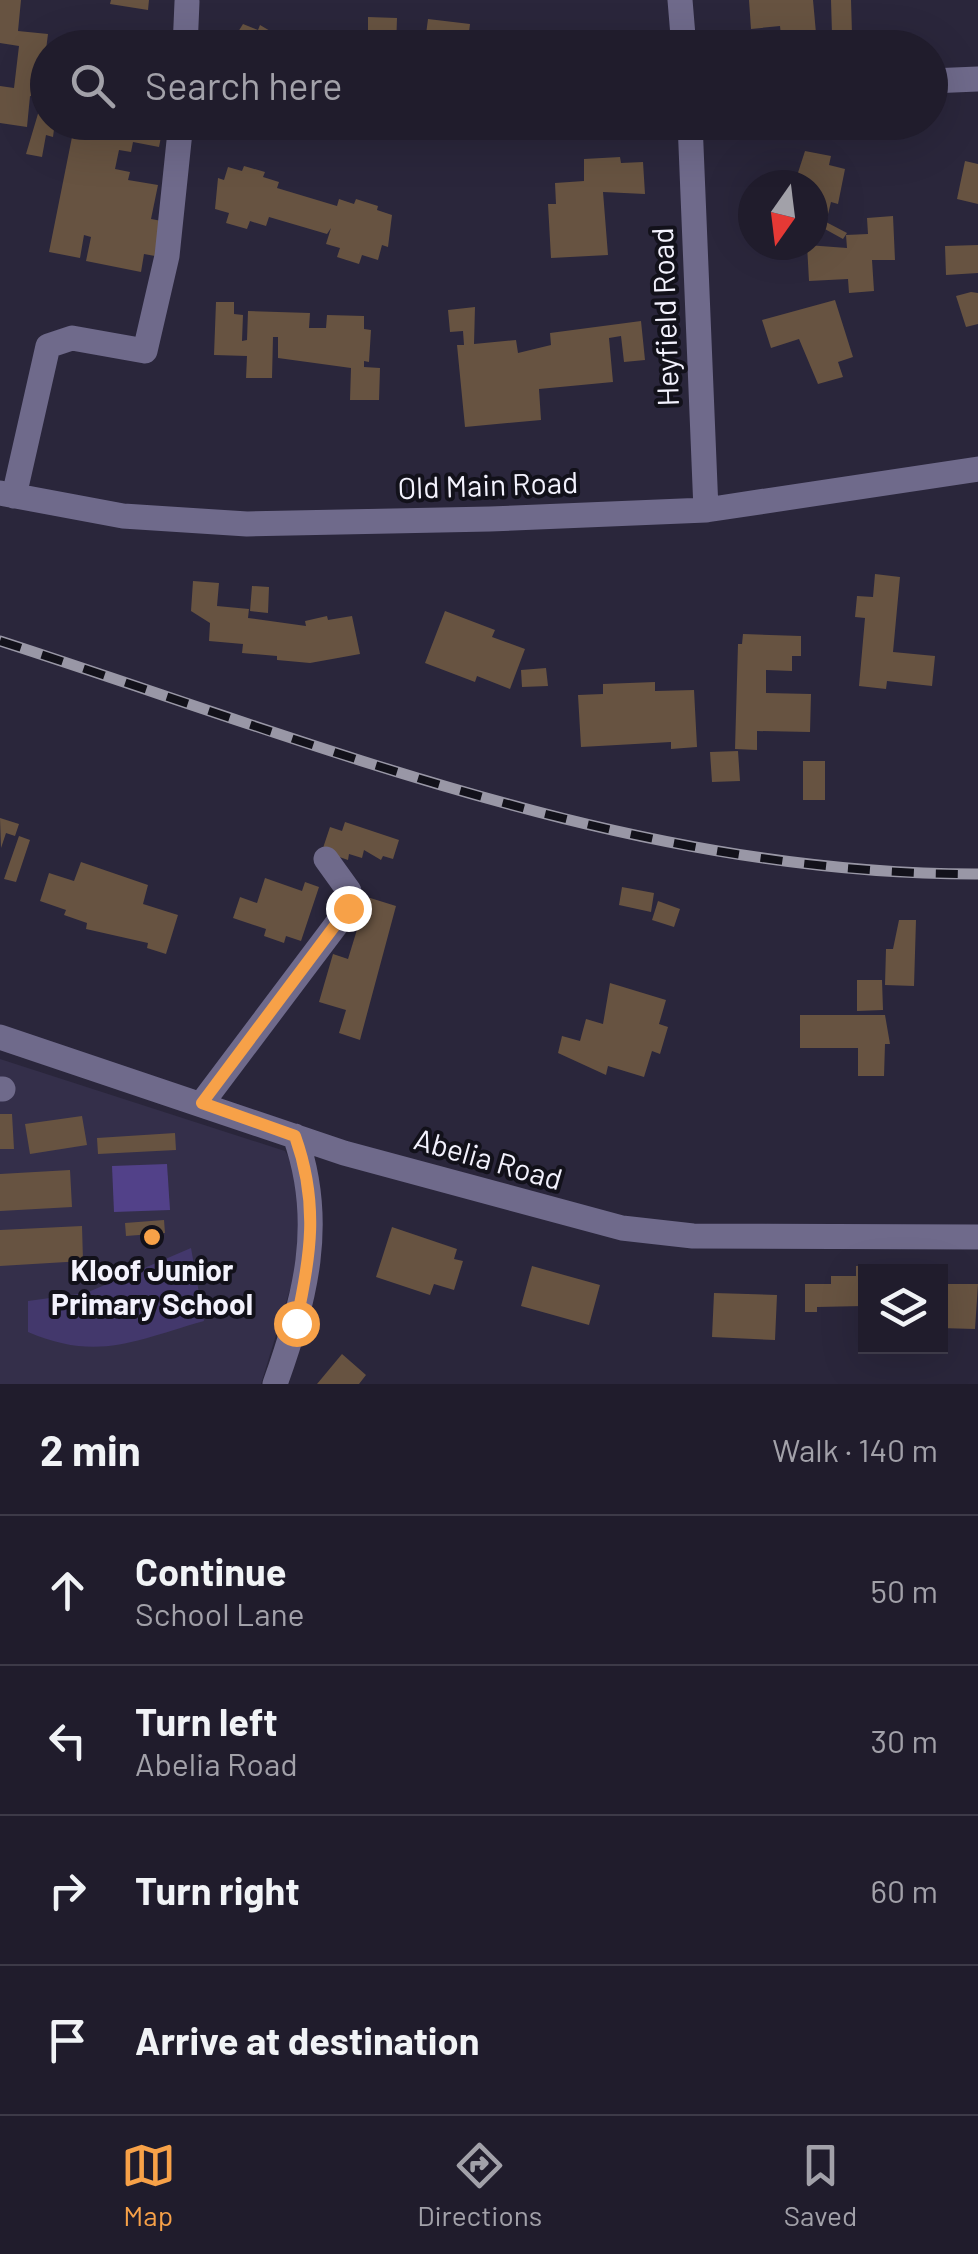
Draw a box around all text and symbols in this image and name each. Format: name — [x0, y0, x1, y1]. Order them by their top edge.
search box — [30, 30, 948, 140]
icon: search — [65, 58, 120, 113]
text: Search here — [145, 62, 343, 108]
north arrow — [738, 170, 828, 260]
street label: Heyfield Road — [643, 227, 685, 407]
street label: Old Main Road — [397, 463, 579, 505]
route end — [326, 886, 372, 932]
street label: Abelia Road — [410, 1120, 567, 1196]
marker: Kloof Junior Primary School — [141, 1226, 163, 1248]
place label: Kloof Junior Primary School — [51, 1251, 253, 1321]
map controls — [858, 1264, 948, 1354]
button: layers — [858, 1264, 948, 1354]
route start — [274, 1301, 320, 1347]
text: 2 min — [40, 1424, 141, 1474]
text: Walk · 140 m — [772, 1430, 938, 1468]
text: Continue — [135, 1548, 286, 1594]
icon: ahead — [40, 1563, 95, 1618]
text: 50 m — [871, 1571, 938, 1609]
text: School Lane — [135, 1594, 305, 1632]
text: Turn left — [135, 1698, 278, 1744]
icon: left — [40, 1713, 95, 1768]
text: 30 m — [871, 1721, 938, 1759]
text: Abelia Road — [135, 1744, 298, 1782]
icon: right — [40, 1863, 95, 1918]
text: Turn right — [135, 1867, 300, 1913]
text: 60 m — [871, 1871, 938, 1909]
icon: arrive — [40, 2013, 95, 2068]
text: Arrive at destination — [135, 2017, 480, 2063]
tab: Map — [121, 2138, 176, 2232]
tab: Directions — [417, 2138, 542, 2232]
tab: Saved — [784, 2138, 857, 2232]

